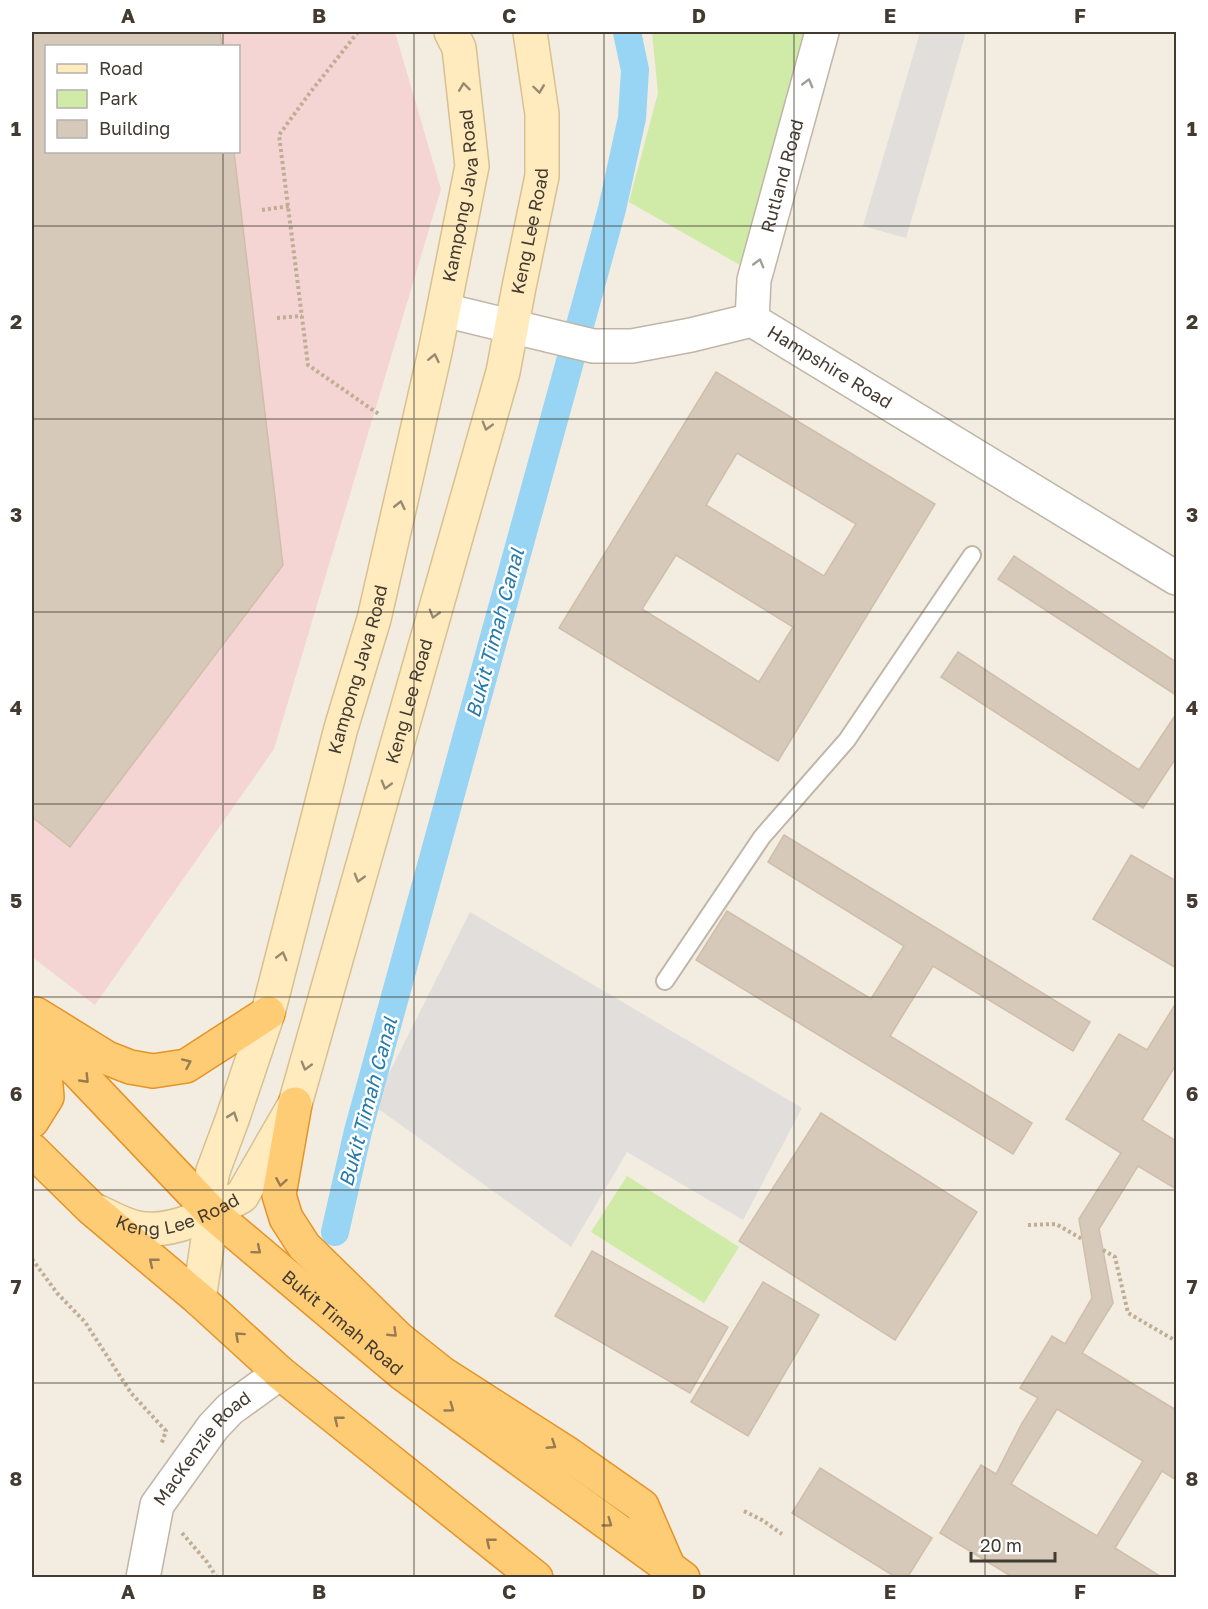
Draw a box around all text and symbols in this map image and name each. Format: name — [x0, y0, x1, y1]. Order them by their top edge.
text: A — [121, 3, 135, 27]
text: B — [312, 3, 326, 27]
text: C — [502, 3, 516, 27]
text: D — [692, 3, 706, 27]
text: E — [884, 3, 896, 27]
text: F — [1074, 3, 1086, 27]
legend — [45, 45, 240, 153]
text: Road — [99, 57, 143, 79]
one-way arrow — [801, 78, 814, 88]
one-way arrow — [458, 82, 470, 92]
one-way arrow — [532, 85, 544, 94]
text: Park — [99, 87, 138, 109]
street label: Kampong Java Road — [437, 108, 482, 284]
text: 1 — [11, 116, 21, 140]
street label: Rutland Road — [756, 116, 808, 235]
text: 1 — [1187, 116, 1197, 140]
text: Building — [99, 117, 170, 139]
street label: Keng Lee Road — [506, 168, 552, 296]
one-way arrow — [751, 258, 764, 268]
text: 2 — [10, 309, 22, 333]
text: 2 — [1186, 309, 1198, 333]
street label: Hampshire Road — [764, 320, 897, 413]
one-way arrow — [427, 354, 440, 364]
one-way arrow — [482, 421, 495, 431]
one-way arrow — [393, 501, 406, 511]
text: 3 — [10, 502, 22, 526]
text: 3 — [1186, 502, 1198, 526]
water label: Bukit Timah Canal — [460, 545, 528, 720]
street label: Kampong Java Road — [323, 583, 391, 756]
one-way arrow — [429, 609, 442, 619]
street label: Keng Lee Road — [380, 636, 437, 766]
text: 4 — [10, 695, 22, 719]
text: 4 — [1186, 695, 1198, 719]
one-way arrow — [381, 779, 393, 790]
one-way arrow — [354, 873, 366, 883]
text: 5 — [10, 888, 22, 912]
text: 5 — [1186, 888, 1198, 912]
one-way arrow — [275, 951, 288, 961]
water label: Bukit Timah Canal — [333, 1014, 401, 1189]
one-way arrow — [181, 1058, 192, 1070]
one-way arrow — [300, 1061, 313, 1071]
one-way arrow — [78, 1073, 89, 1083]
text: 6 — [10, 1081, 22, 1105]
text: 6 — [1186, 1081, 1198, 1105]
one-way arrow — [226, 1111, 239, 1122]
one-way arrow — [275, 1177, 288, 1187]
street label: Keng Lee Road — [113, 1188, 243, 1239]
one-way arrow — [250, 1243, 261, 1254]
one-way arrow — [149, 1258, 160, 1269]
street label: Bukit Timah Road — [278, 1265, 408, 1379]
text: 7 — [11, 1274, 22, 1298]
text: 7 — [1187, 1274, 1198, 1298]
one-way arrow — [386, 1326, 396, 1337]
one-way arrow — [236, 1332, 246, 1343]
street label: MacKenzie Road — [148, 1386, 254, 1510]
one-way arrow — [443, 1401, 454, 1412]
one-way arrow — [334, 1416, 345, 1427]
one-way arrow — [546, 1437, 557, 1448]
text: 8 — [10, 1466, 22, 1490]
text: 8 — [1186, 1466, 1198, 1490]
one-way arrow — [601, 1516, 612, 1527]
scale bar — [971, 1525, 1055, 1563]
text: 20 m — [980, 1534, 1022, 1556]
one-way arrow — [486, 1538, 497, 1549]
text: A — [121, 1579, 135, 1603]
text: B — [312, 1579, 326, 1603]
text: C — [502, 1579, 516, 1603]
text: D — [692, 1579, 706, 1603]
text: E — [884, 1579, 896, 1603]
text: F — [1074, 1579, 1086, 1603]

